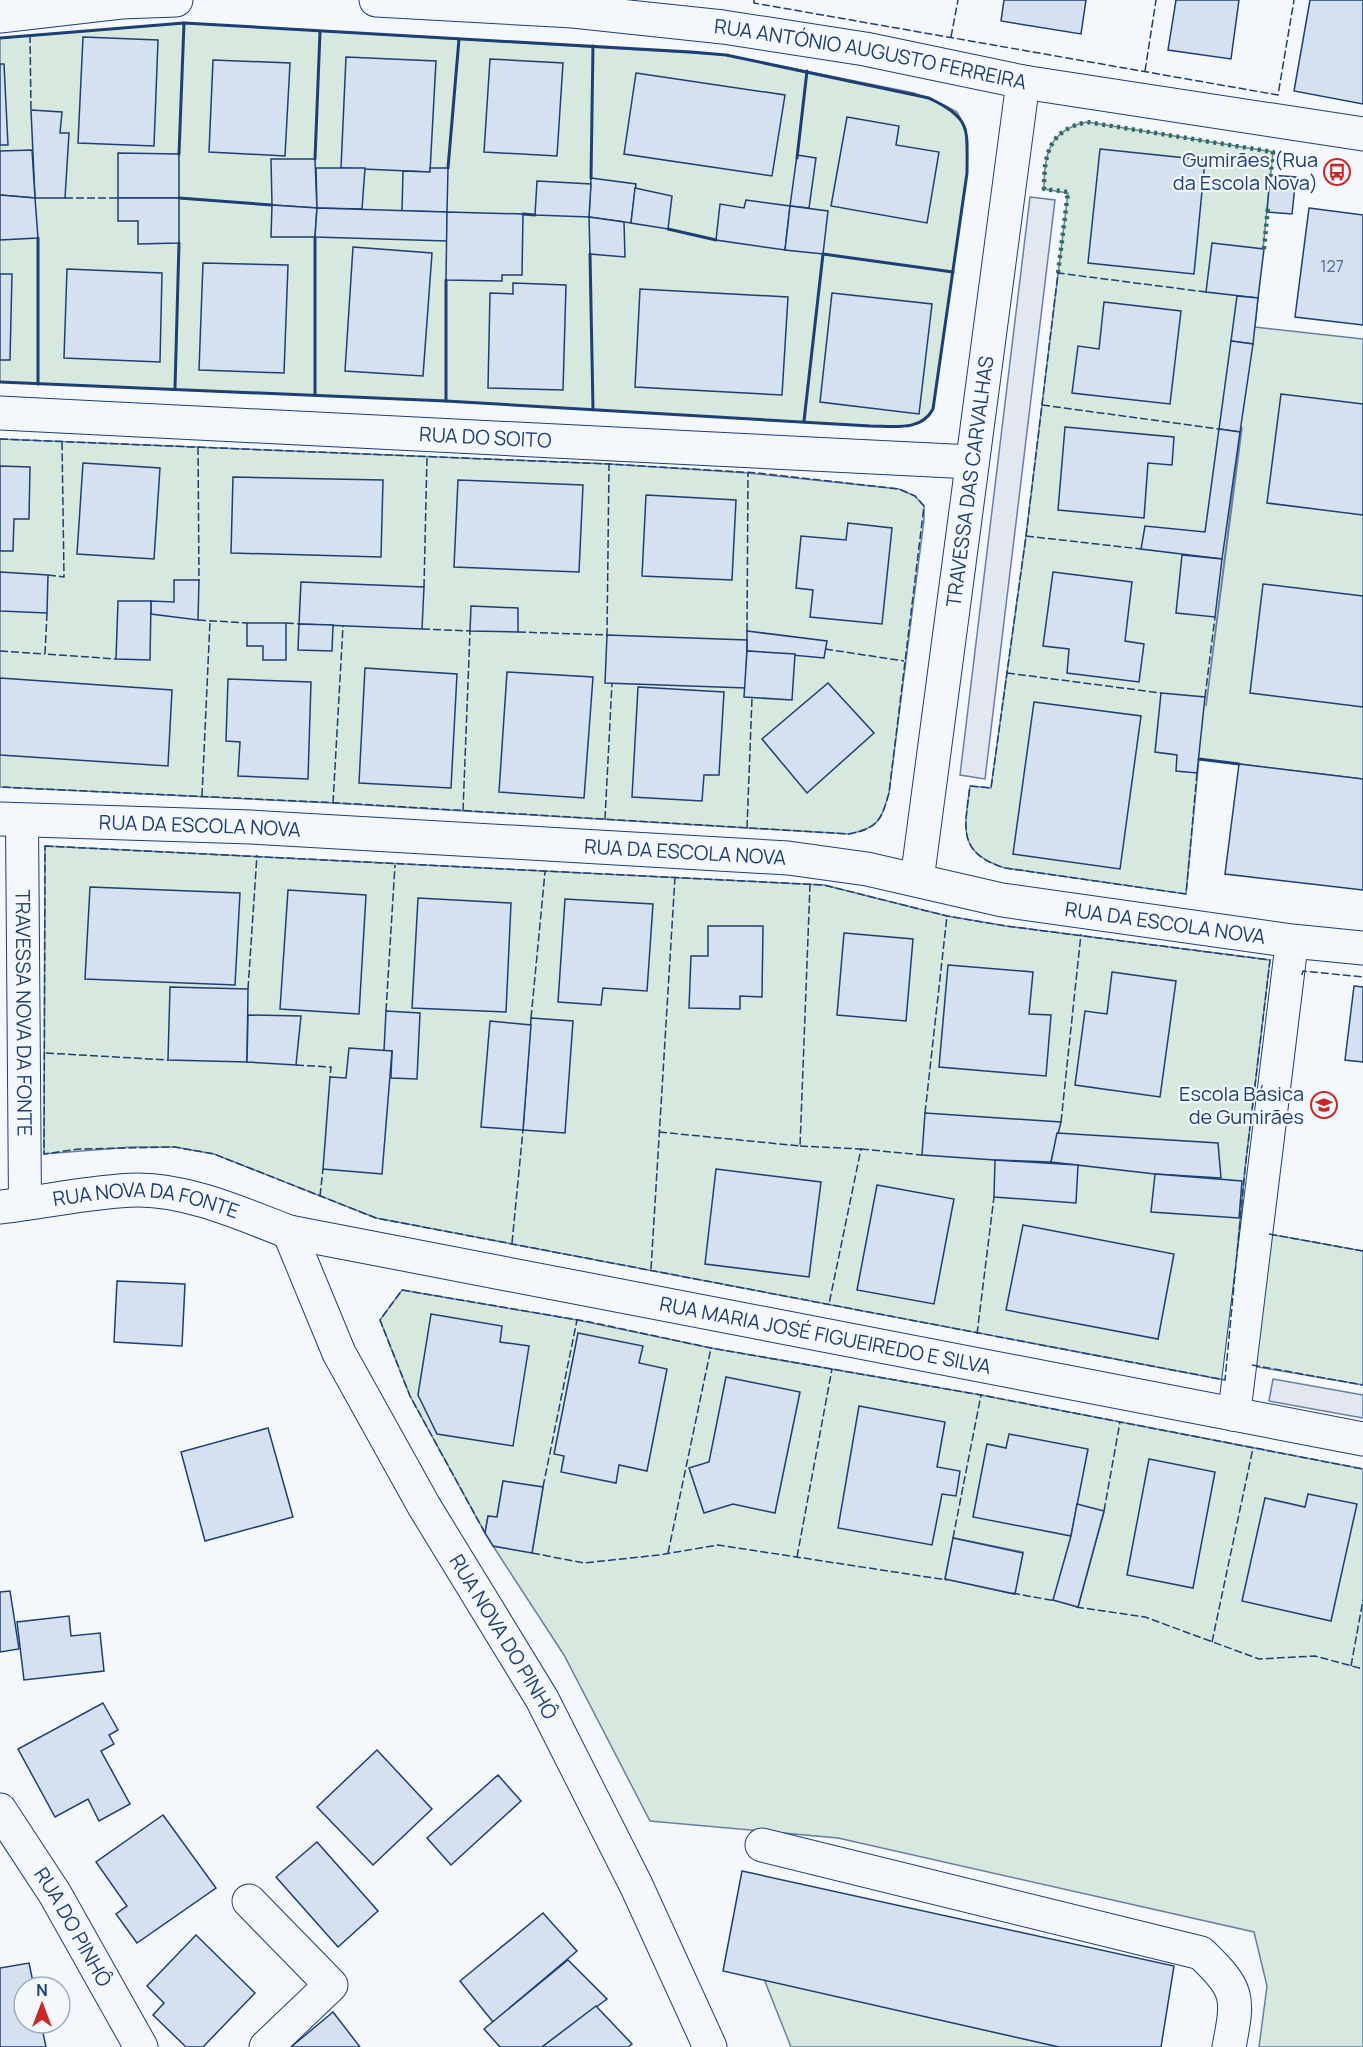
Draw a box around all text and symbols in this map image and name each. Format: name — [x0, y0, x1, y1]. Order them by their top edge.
street label: RUA ANTÓNIO AUGUSTO FERREIRA — [713, 12, 1029, 95]
place label: Gumirães (Rua da Escola Nova) — [1173, 146, 1318, 196]
bus stop icon: Gumirães (Rua da Escola Nova) — [1322, 157, 1352, 187]
house number: 127 — [1320, 255, 1344, 277]
street label: TRAVESSA DAS CARVALHAS — [939, 354, 999, 609]
street label: RUA DO SOITO — [419, 420, 552, 454]
street label: RUA DA ESCOLA NOVA — [98, 808, 302, 843]
street label: RUA DA ESCOLA NOVA — [583, 832, 787, 871]
street label: TRAVESSA NOVA DA FONTE — [10, 890, 38, 1136]
street label: RUA DA ESCOLA NOVA — [1063, 895, 1268, 950]
place label: Escola Básica de Gumirães — [1179, 1080, 1304, 1130]
school or university icon: Escola Básica de Gumirães — [1309, 1090, 1339, 1120]
street label: RUA NOVA DA FONTE — [51, 1176, 243, 1225]
street label: RUA MARIA JOSÉ FIGUEIREDO E SILVA — [657, 1290, 994, 1380]
street label: RUA NOVA DO PINHÔ — [444, 1549, 564, 1724]
street label: RUA DO PINHÔ — [29, 1863, 117, 1991]
north arrow — [12, 1975, 72, 2035]

